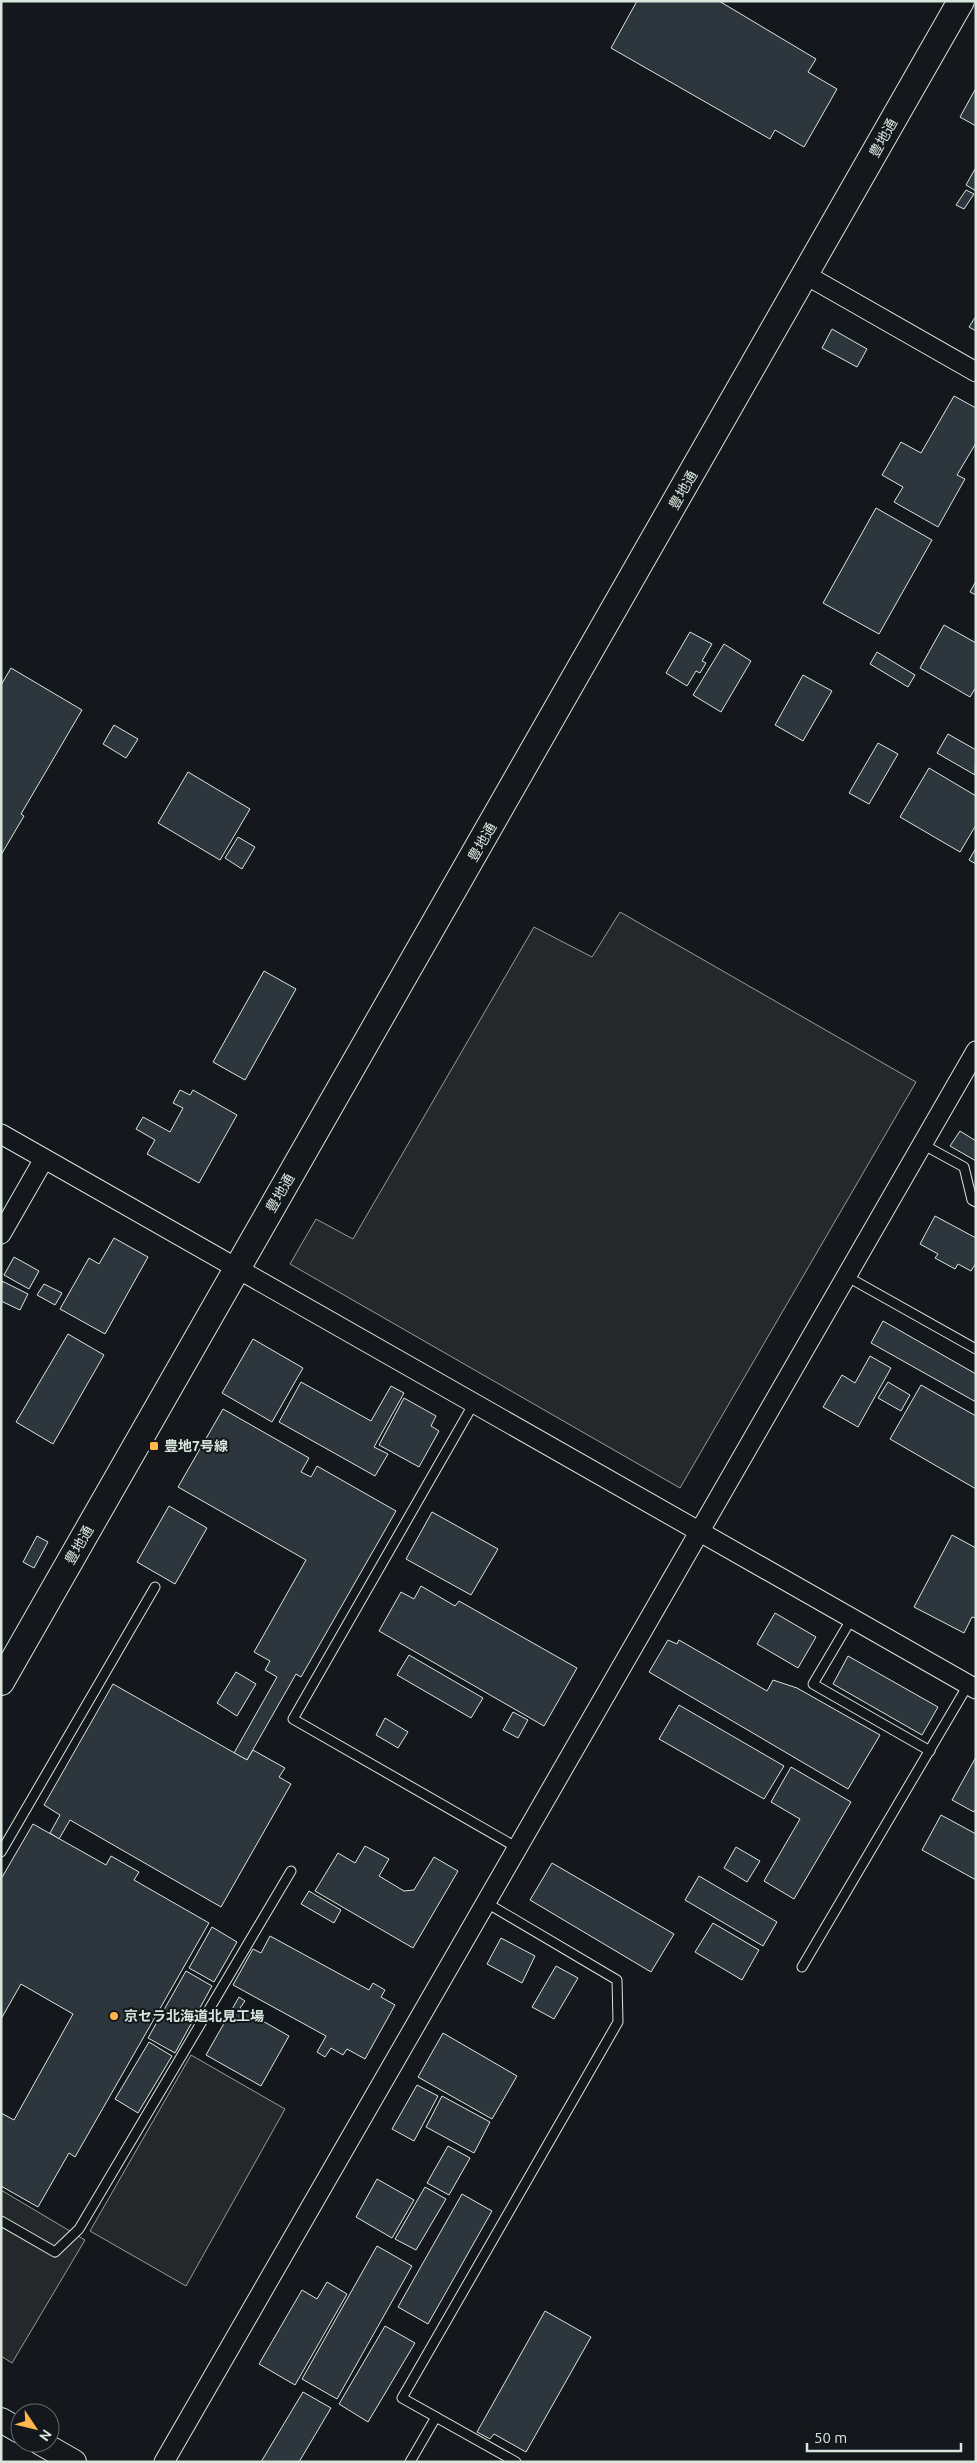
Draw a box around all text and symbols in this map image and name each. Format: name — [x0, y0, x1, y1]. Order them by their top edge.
street label: 豊地通 — [866, 116, 900, 160]
street label: 豊地通 — [666, 468, 700, 512]
street label: 豊地通 — [465, 820, 499, 864]
street label: 豊地通 — [263, 1171, 297, 1215]
place label: 豊地7号線 — [164, 1438, 228, 1454]
marker: 豊地7号線 — [148, 1440, 160, 1452]
street label: 豊地通 — [62, 1523, 96, 1567]
place label: 京セラ北海道北見工場 — [124, 2008, 264, 2024]
marker: 京セラ北海道北見工場 — [108, 2010, 120, 2022]
north arrow — [10, 2403, 60, 2453]
scale bar — [807, 2420, 961, 2452]
text: N — [36, 2427, 55, 2444]
text: 50 m — [814, 2429, 847, 2446]

